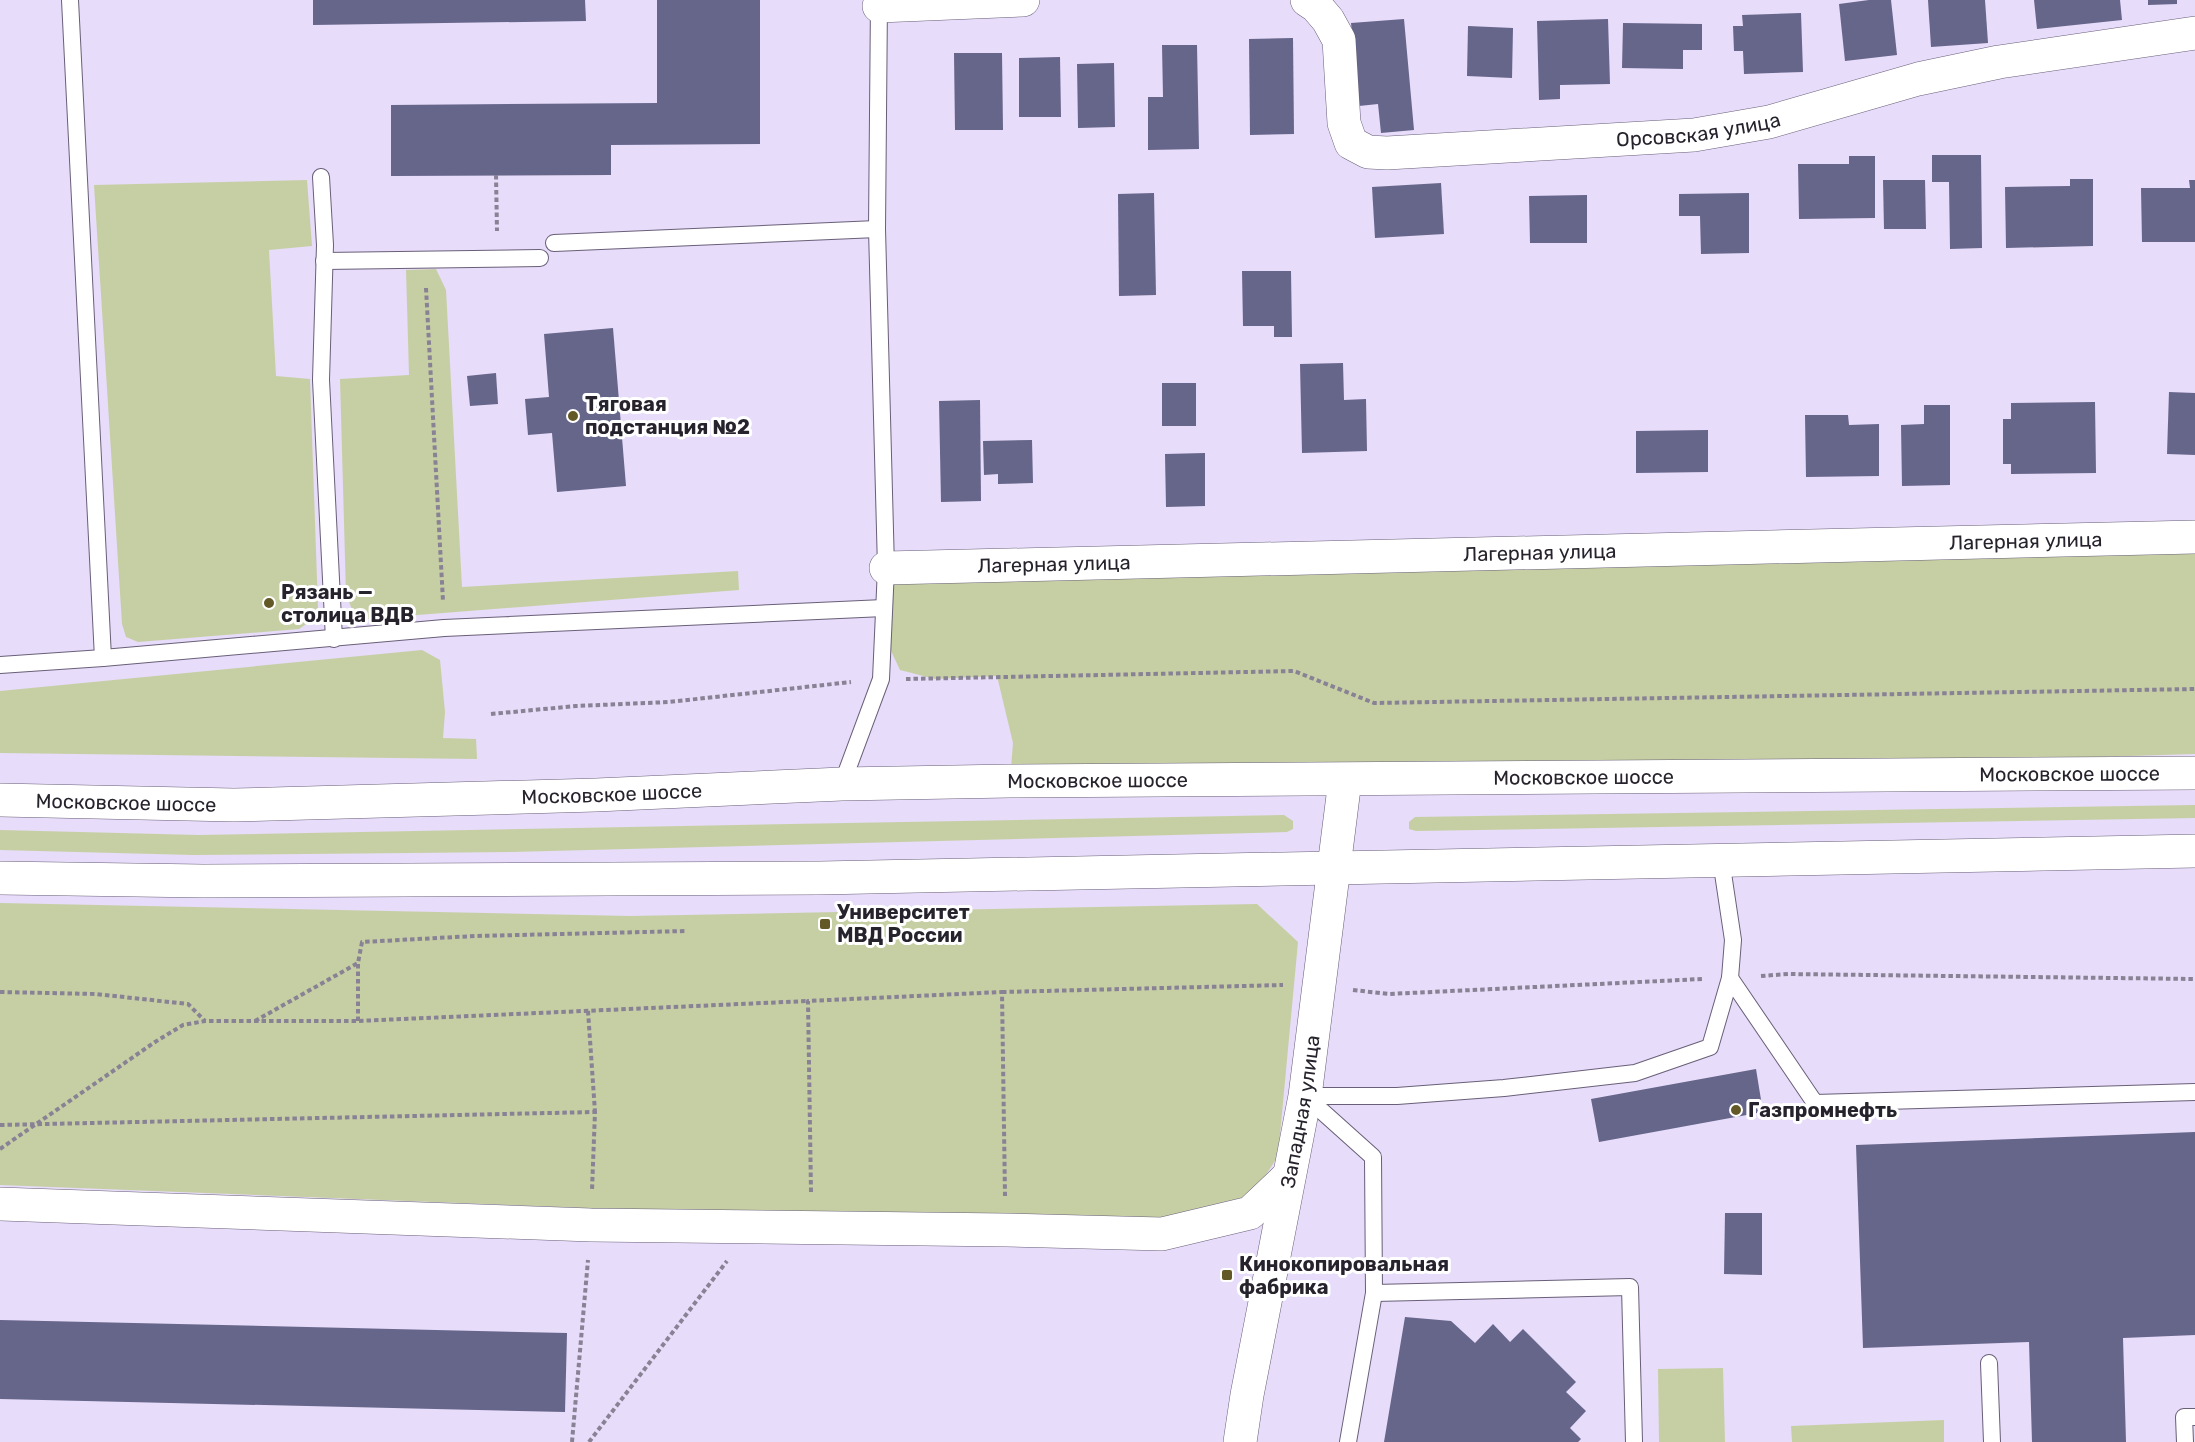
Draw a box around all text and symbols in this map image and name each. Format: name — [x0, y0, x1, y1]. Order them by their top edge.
street label: Орсовская улица — [1616, 107, 1783, 152]
place label: Тяговая подстанция №2 — [585, 392, 750, 439]
marker: Тяговая подстанция №2 — [566, 409, 580, 423]
street label: Лагерная улица — [1949, 527, 2103, 555]
street label: Лагерная улица — [1463, 539, 1617, 566]
street label: Лагерная улица — [977, 550, 1131, 578]
place label: Рязань — столица ВДВ — [281, 580, 414, 627]
marker: Рязань — столица ВДВ — [262, 596, 276, 610]
street label: Московское шоссе — [1979, 761, 2160, 786]
street label: Московское шоссе — [1493, 765, 1674, 790]
street label: Московское шоссе — [1007, 768, 1188, 793]
street label: Московское шоссе — [521, 778, 703, 809]
street label: Московское шоссе — [35, 789, 217, 817]
place label: Университет МВД России — [837, 900, 970, 947]
marker: Университет МВД России — [818, 917, 832, 931]
street label: Западная улица — [1275, 1034, 1325, 1190]
place label: Газпромнефть — [1748, 1098, 1897, 1122]
marker: Газпромнефть — [1729, 1103, 1743, 1117]
place label: Кинокопировальная фабрика — [1239, 1252, 1449, 1299]
marker: Кинокопировальная фабрика — [1220, 1268, 1234, 1282]

